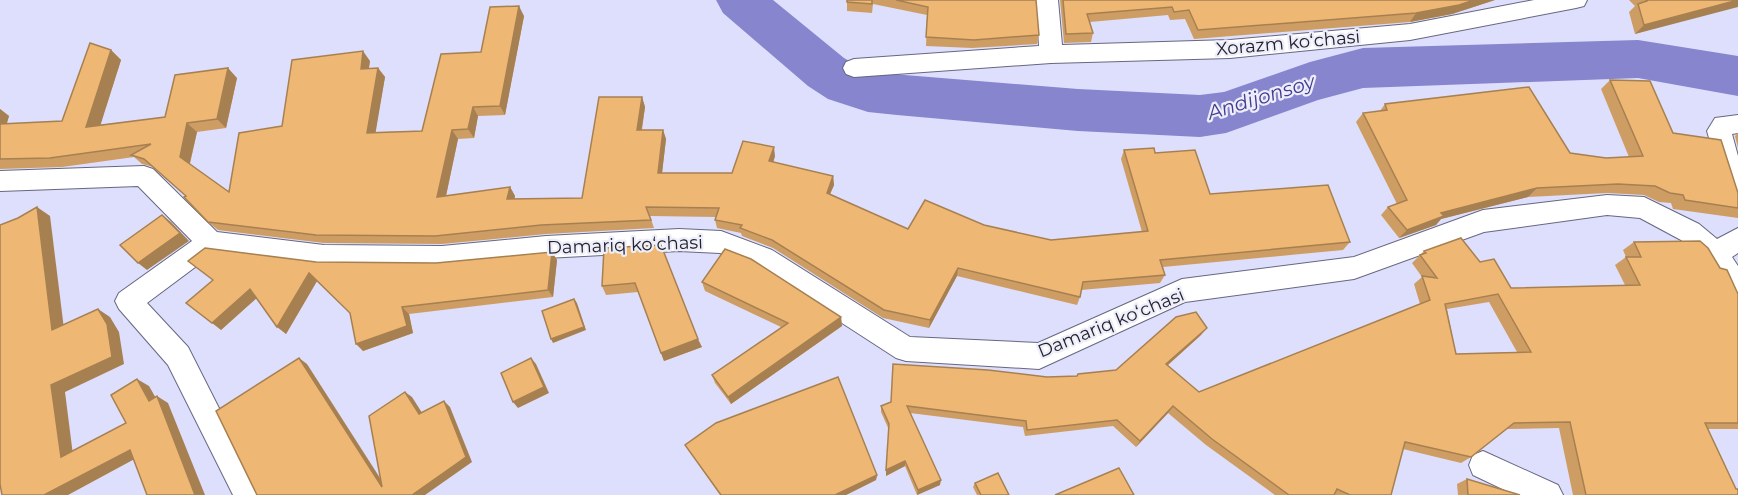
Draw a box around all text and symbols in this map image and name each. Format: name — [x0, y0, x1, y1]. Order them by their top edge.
street label: Xorazm koʻchasi — [1215, 26, 1361, 60]
water label: Andijonsoy — [1203, 69, 1319, 125]
street label: Damariq koʻchasi — [547, 231, 703, 259]
street label: Damariq koʻchasi — [1035, 284, 1187, 362]

